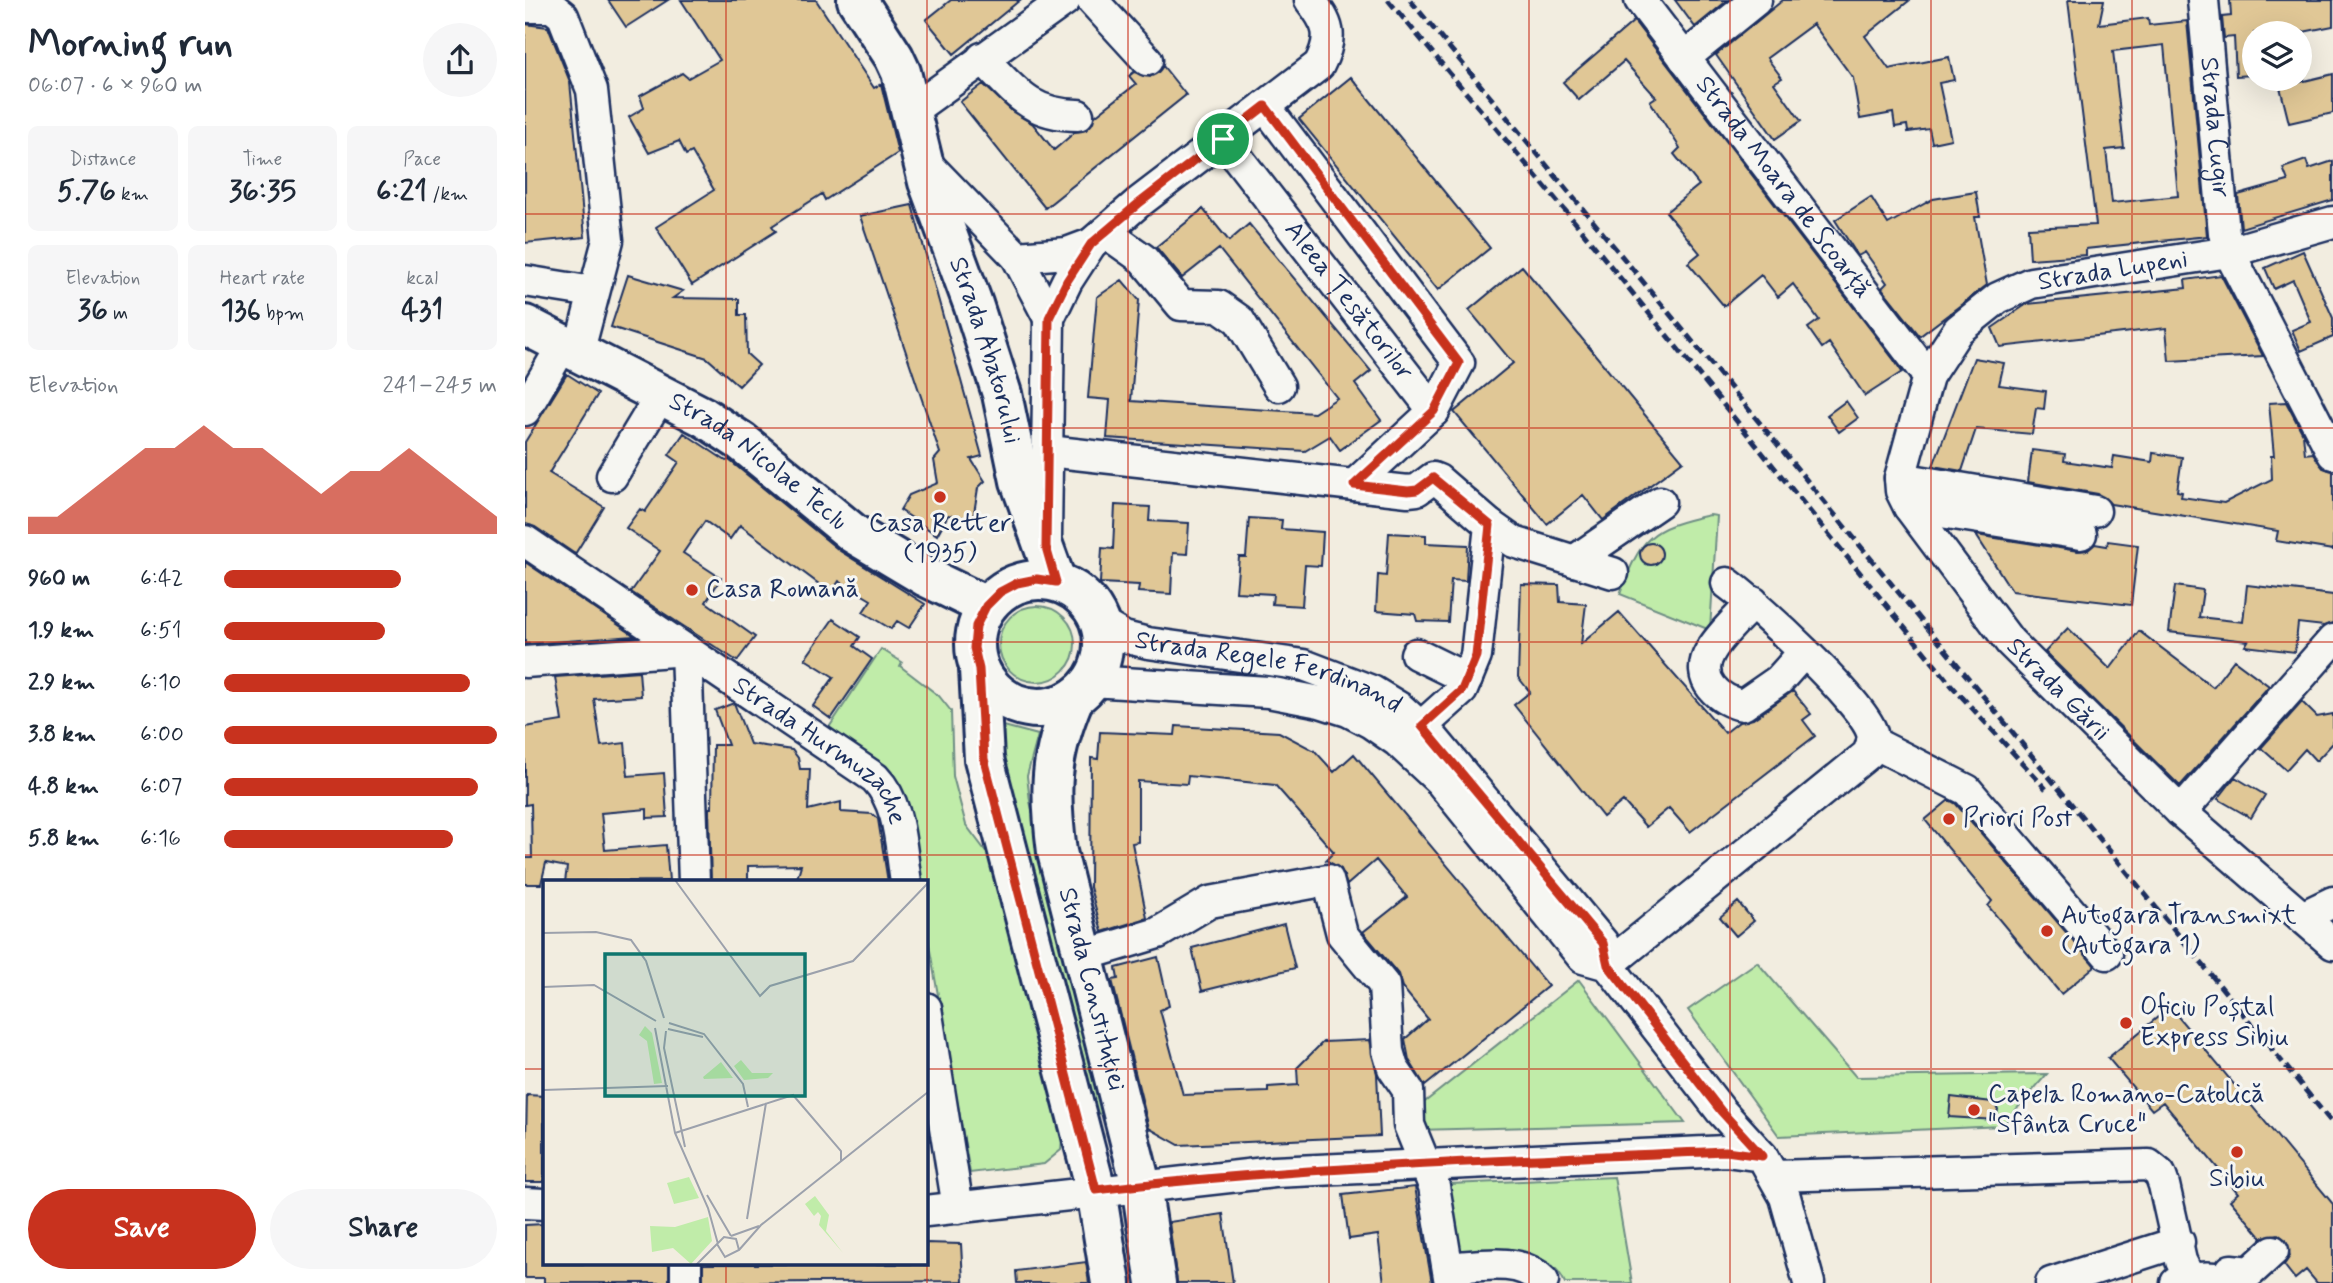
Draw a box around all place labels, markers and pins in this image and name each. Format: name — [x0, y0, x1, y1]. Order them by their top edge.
pin — [1193, 109, 1253, 169]
marker: Casa Retter (1935) — [932, 489, 948, 505]
place label: Casa Retter (1935) — [869, 507, 1011, 571]
place label: Casa Romană — [706, 573, 859, 607]
marker: Casa Romană — [684, 582, 700, 598]
place label: Priori Post — [1963, 802, 2072, 836]
marker: Priori Post — [1941, 811, 1957, 827]
place label: Autogara Transmixt (Autogara 1) — [2061, 899, 2296, 966]
marker: Autogara Transmixt (Autogara 1) — [2039, 923, 2055, 939]
place label: Oficiu Poștal Express Sibiu — [2140, 991, 2289, 1055]
marker: Oficiu Poștal Express Sibiu — [2118, 1015, 2134, 1031]
place label: Capela Romano-Catolică "Sfânta Cruce" — [1988, 1078, 2265, 1142]
marker: Capela Romano-Catolică "Sfânta Cruce" — [1966, 1102, 1982, 1118]
marker: Sibiu — [2229, 1144, 2245, 1160]
place label: Sibiu — [2209, 1162, 2265, 1196]

